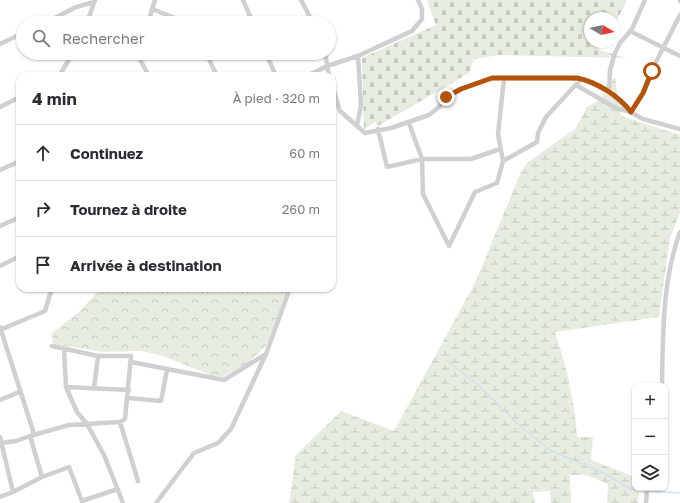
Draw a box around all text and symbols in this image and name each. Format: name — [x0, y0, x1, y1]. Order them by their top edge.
north arrow — [584, 12, 620, 48]
search box — [16, 16, 336, 60]
icon: search — [30, 27, 52, 49]
text: Rechercher — [62, 29, 145, 47]
route start — [643, 62, 661, 80]
text: 4 min — [32, 88, 77, 109]
route end — [437, 88, 455, 106]
text: À pied · 320 m — [233, 90, 320, 106]
icon: ahead — [32, 142, 54, 164]
text: Continuez — [70, 144, 143, 162]
text: 60 m — [289, 145, 320, 161]
icon: right — [32, 198, 54, 220]
text: Tournez à droite — [70, 200, 187, 218]
text: 260 m — [282, 201, 320, 217]
icon: arrive — [32, 254, 54, 276]
text: Arrivée à destination — [70, 256, 222, 274]
map controls — [632, 383, 668, 491]
button: + — [632, 383, 668, 419]
button: − — [632, 419, 668, 455]
button: layers — [632, 455, 668, 491]

